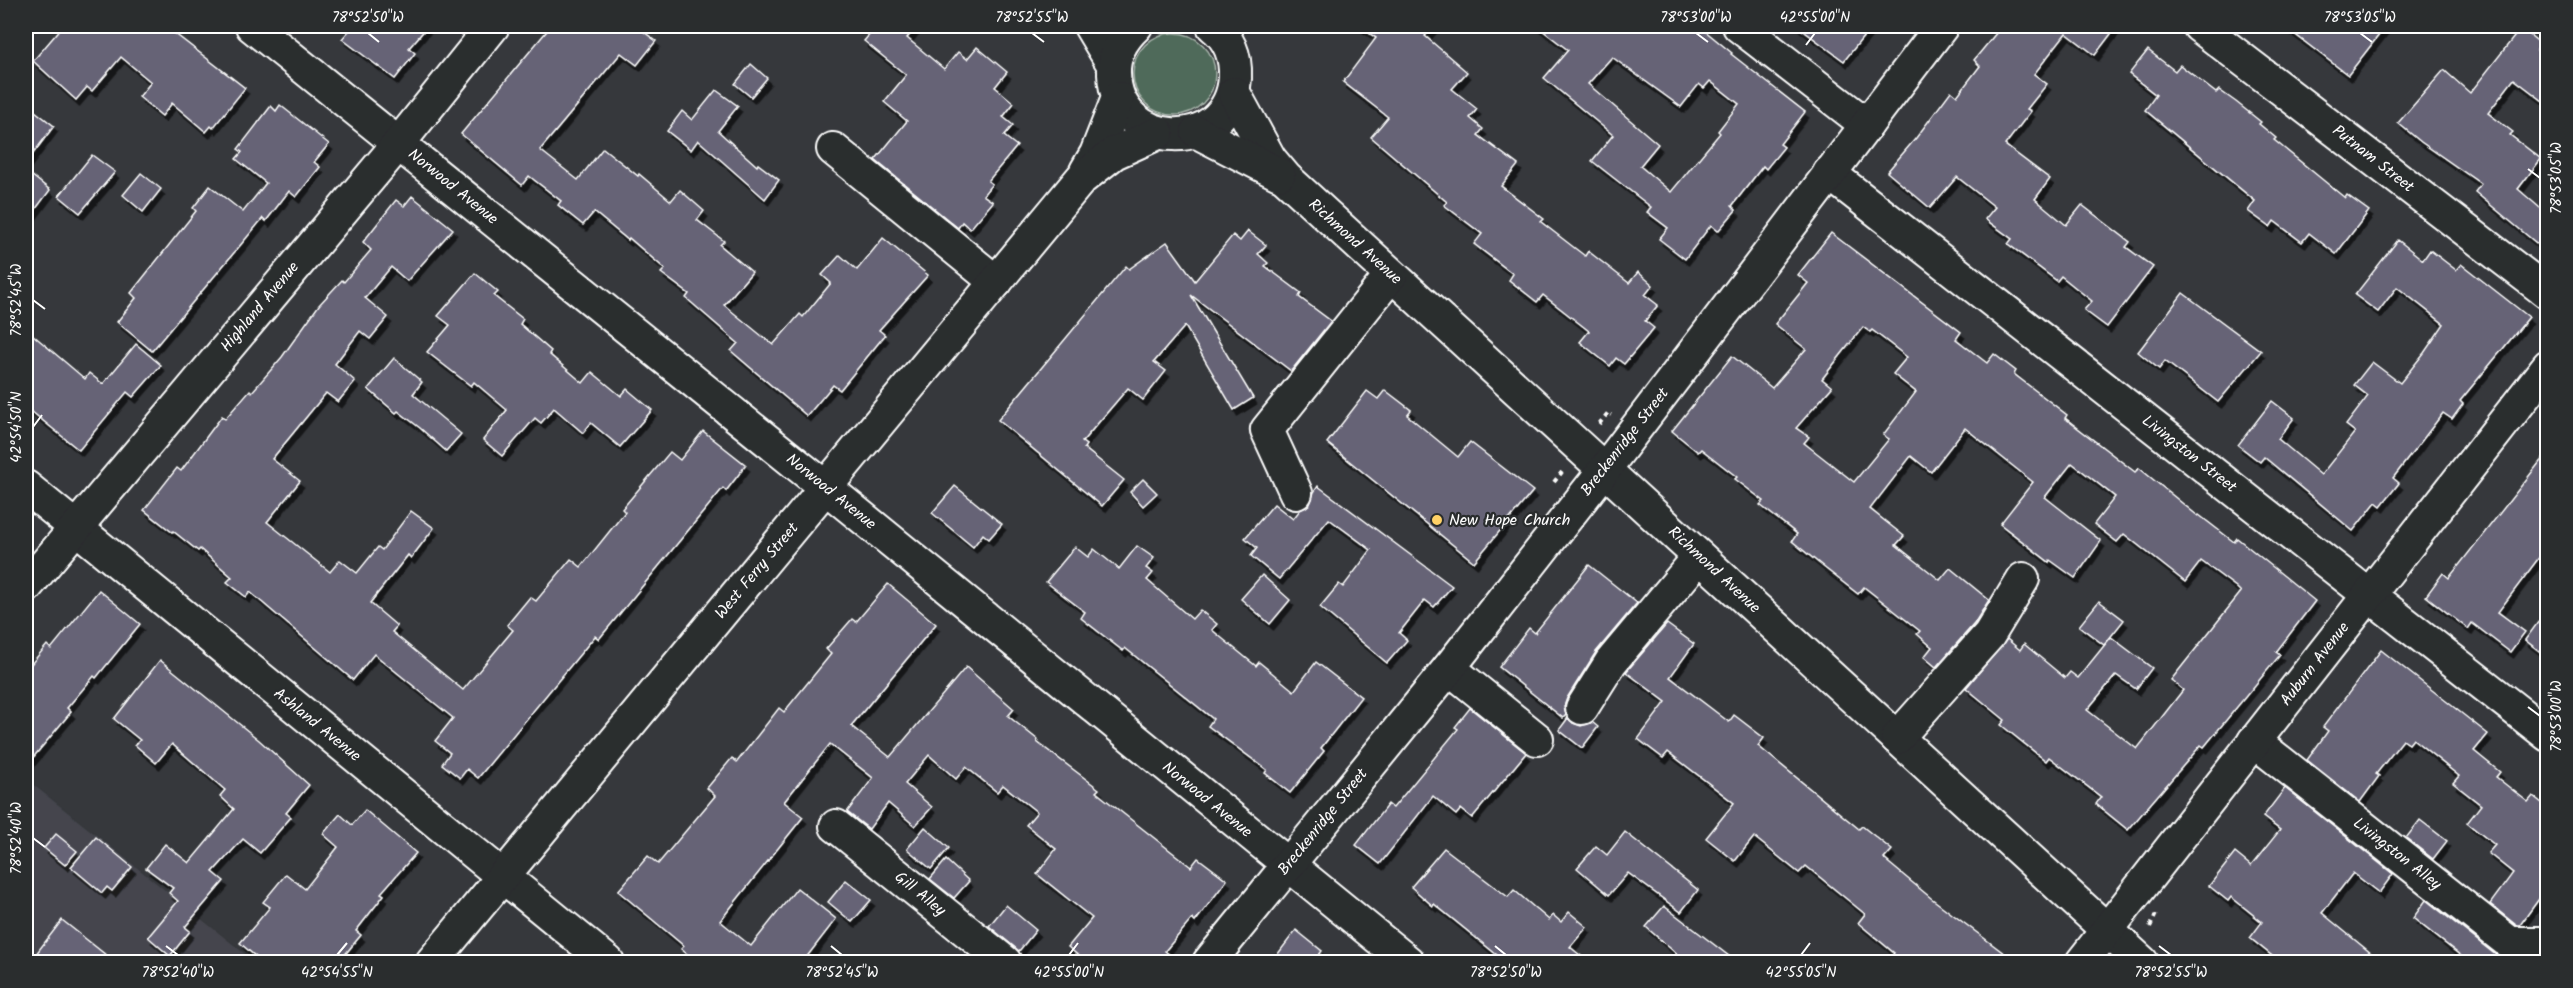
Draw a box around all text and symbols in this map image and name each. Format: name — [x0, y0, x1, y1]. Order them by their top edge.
text: 78°52'50"W — [332, 6, 404, 30]
text: 78°52'55"W — [996, 6, 1069, 30]
text: 78°53'00"W — [1660, 6, 1732, 30]
text: 42°55'00"N — [1780, 6, 1850, 30]
text: 78°53'05"W — [2324, 6, 2396, 30]
street label: Putnam Street — [2327, 119, 2420, 200]
text: 78°53'05"W — [2545, 142, 2569, 214]
street label: Norwood Avenue — [402, 143, 504, 231]
street label: Richmond Avenue — [1302, 193, 1408, 291]
street label: Highland Avenue — [214, 256, 306, 358]
text: 78°52'45"W — [5, 263, 29, 337]
street label: Breckenridge Street — [1575, 382, 1676, 502]
text: 42°54'50"N — [5, 391, 29, 463]
street label: Livingston Street — [2136, 409, 2243, 500]
street label: Norwood Avenue — [780, 448, 882, 536]
place label: New Hope Church — [1449, 508, 1570, 533]
marker: New Hope Church — [1430, 513, 1444, 527]
street label: West Ferry Street — [709, 516, 806, 625]
street label: Richmond Avenue — [1662, 520, 1766, 620]
street label: Auburn Avenue — [2274, 617, 2356, 711]
text: 78°53'00"W — [2545, 680, 2569, 752]
street label: Ashland Avenue — [268, 682, 366, 768]
street label: Norwood Avenue — [1156, 756, 1258, 844]
street label: Breckenridge Street — [1272, 762, 1375, 881]
text: 78°52'40"W — [5, 802, 29, 874]
street label: Livingston Alley — [2347, 811, 2447, 897]
street label: Gill Alley — [889, 865, 952, 923]
text: 78°52'40"W — [142, 961, 214, 985]
text: 42°54'55"N — [301, 961, 373, 985]
text: 78°52'45"W — [806, 961, 879, 985]
text: 42°55'00"N — [1034, 961, 1104, 985]
text: 78°52'50"W — [1470, 961, 1542, 985]
text: 42°55'05"N — [1765, 961, 1837, 985]
text: 78°52'55"W — [2135, 961, 2208, 985]

